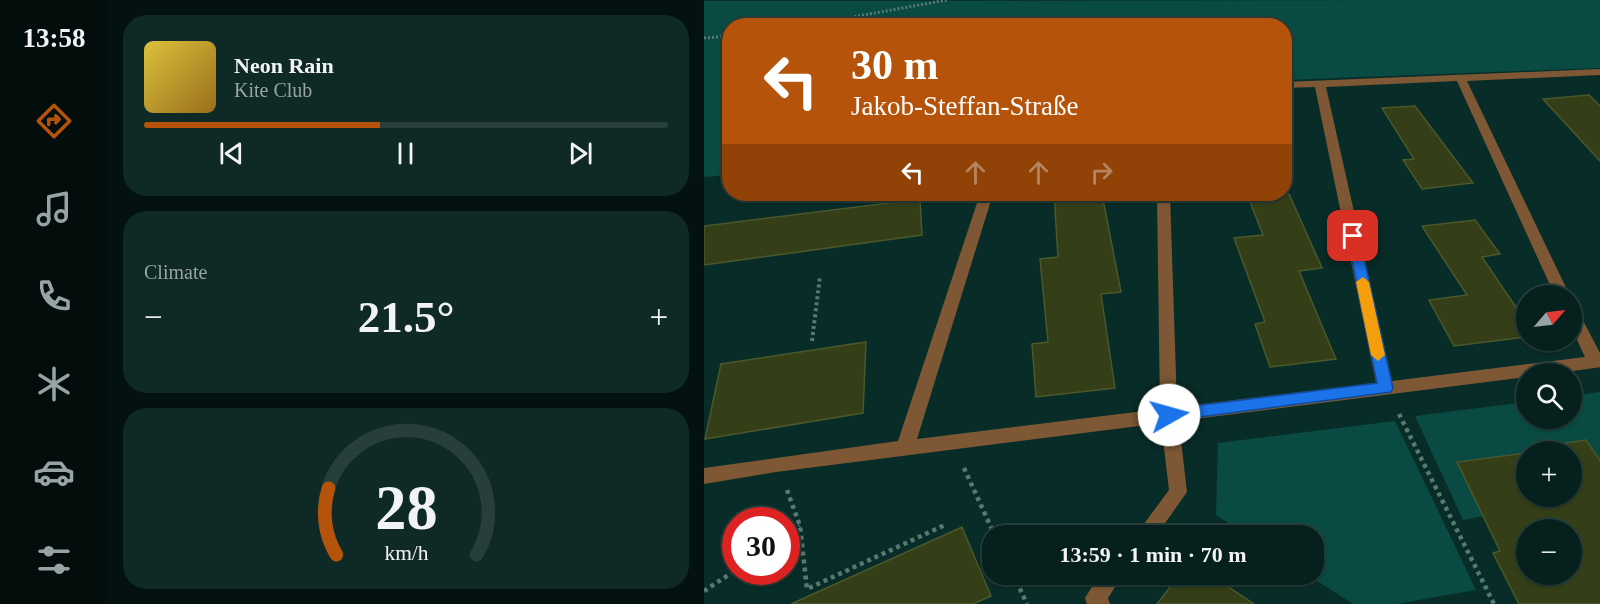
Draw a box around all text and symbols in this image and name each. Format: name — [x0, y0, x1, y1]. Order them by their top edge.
text: 13:58 — [23, 23, 86, 53]
icon: left — [752, 42, 830, 120]
text: 30 m — [851, 42, 939, 88]
text: Neon Rain — [234, 53, 334, 78]
text: Kite Club — [234, 79, 312, 101]
text: Jakob-Steffan-Straße — [851, 91, 1078, 121]
icon: directions — [33, 100, 75, 142]
icon: previous — [215, 137, 248, 170]
icon: pause — [389, 137, 422, 170]
icon: next — [564, 137, 597, 170]
icon: left — [896, 156, 929, 189]
icon: ahead — [959, 156, 992, 189]
icon: ahead — [1022, 156, 1055, 189]
icon: right — [1085, 156, 1118, 189]
icon: music — [33, 188, 75, 230]
pin — [1327, 210, 1378, 261]
icon: arrive — [1336, 219, 1369, 252]
text: Climate — [144, 261, 207, 283]
icon: phone — [33, 275, 75, 317]
north arrow — [1516, 285, 1582, 351]
map controls — [1516, 285, 1582, 585]
text: 21.5° — [358, 292, 454, 342]
text: − — [144, 299, 163, 335]
text: + — [649, 299, 668, 335]
icon: climate — [33, 363, 75, 405]
button: search — [1516, 363, 1582, 429]
position arrow — [1137, 383, 1201, 447]
button: + — [1516, 441, 1582, 507]
icon: car — [33, 451, 75, 493]
text: 28 — [375, 474, 437, 543]
speed limit sign: 30 — [722, 507, 800, 585]
button: − — [1516, 519, 1582, 585]
icon: filters — [33, 539, 75, 581]
text: km/h — [384, 542, 428, 566]
text: 13:59 · 1 min · 70 m — [1060, 542, 1247, 567]

